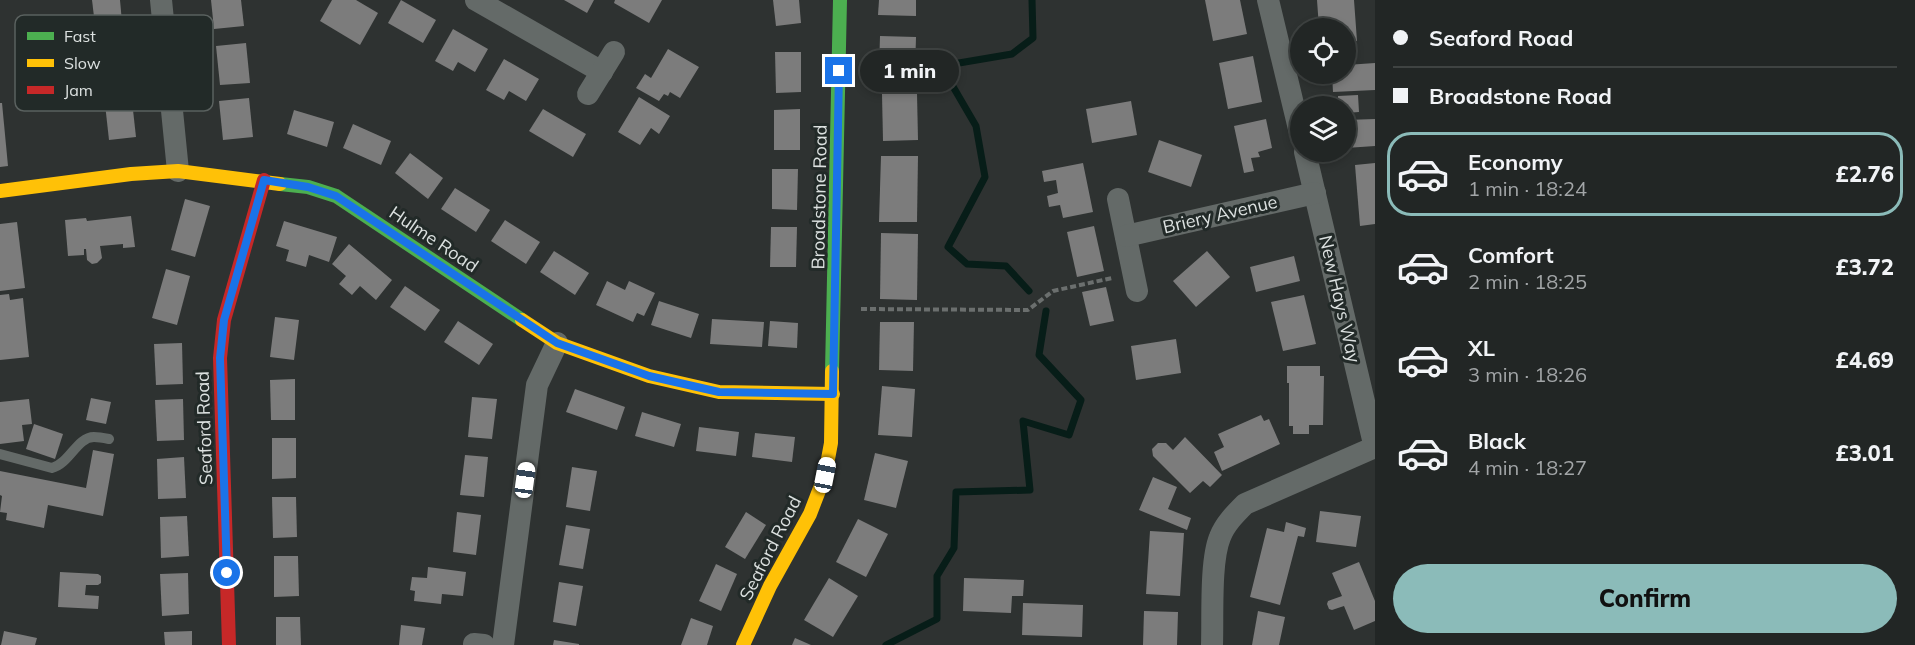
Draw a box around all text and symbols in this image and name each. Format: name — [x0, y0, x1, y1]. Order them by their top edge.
legend — [15, 15, 213, 111]
map controls — [1290, 18, 1356, 162]
button: locate — [1290, 18, 1356, 84]
text: Seaford Road — [1429, 24, 1573, 52]
text: Fast — [64, 26, 96, 46]
callout: 1 min — [860, 50, 959, 92]
text: Slow — [64, 53, 101, 73]
route end — [825, 57, 852, 84]
text: 1 min — [883, 58, 936, 83]
text: Jam — [64, 80, 93, 100]
text: Broadstone Road — [1429, 82, 1612, 110]
button: layers — [1290, 96, 1356, 162]
street label: Broadstone Road — [806, 124, 832, 270]
icon: car — [1396, 147, 1450, 201]
text: Economy — [1468, 148, 1563, 176]
text: £2.76 — [1835, 160, 1894, 188]
text: 1 min · 18:24 — [1468, 176, 1587, 201]
street label: Briery Avenue — [1160, 190, 1280, 238]
street label: Hulme Road — [385, 201, 483, 277]
street label: New Hays Way — [1314, 233, 1366, 365]
icon: car — [1396, 240, 1450, 294]
text: Comfort — [1468, 241, 1554, 269]
text: £3.72 — [1835, 253, 1894, 281]
text: 2 min · 18:25 — [1468, 269, 1587, 294]
icon: car — [1396, 333, 1450, 387]
text: XL — [1468, 334, 1495, 362]
text: £4.69 — [1835, 346, 1894, 374]
text: 3 min · 18:26 — [1468, 362, 1587, 387]
street label: Seaford Road — [191, 371, 217, 485]
icon: car — [1396, 426, 1450, 480]
text: Black — [1468, 427, 1526, 455]
text: £3.01 — [1835, 439, 1894, 467]
text: 4 min · 18:27 — [1468, 455, 1587, 480]
car — [813, 456, 837, 494]
car — [514, 461, 536, 499]
street label: Seaford Road — [734, 492, 806, 604]
route start — [213, 559, 240, 586]
button: Confirm — [1393, 564, 1897, 633]

